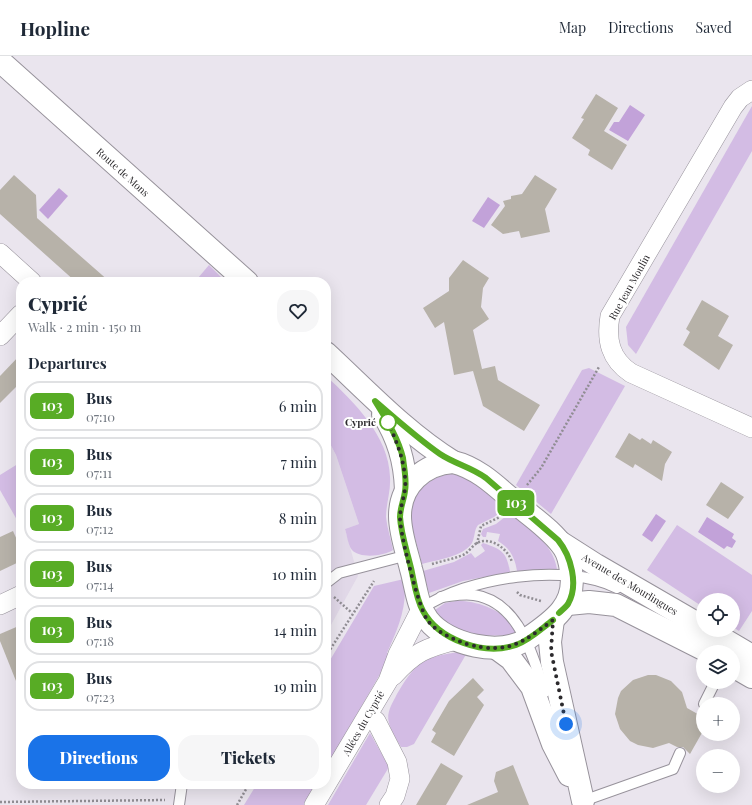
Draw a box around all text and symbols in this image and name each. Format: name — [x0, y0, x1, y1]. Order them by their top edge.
text: Hopline — [20, 15, 90, 41]
text: Map — [559, 18, 586, 37]
text: Directions — [608, 18, 674, 37]
text: Saved — [696, 18, 732, 37]
street label: Route de Mons — [94, 144, 152, 200]
street label: Rue Jean Moulin — [605, 252, 653, 322]
text: Cyprié — [28, 290, 88, 316]
button: heart — [277, 290, 319, 332]
text: Walk · 2 min · 150 m — [28, 318, 141, 335]
text: Departures — [28, 353, 107, 373]
text: Bus — [86, 388, 112, 408]
text: 103 — [41, 396, 63, 415]
text: 6 min — [279, 396, 317, 416]
text: 07:10 — [86, 408, 115, 425]
marker: Cyprié — [379, 413, 397, 431]
place label: Cyprié — [345, 415, 376, 429]
text: Bus — [86, 444, 112, 464]
text: 103 — [41, 452, 63, 471]
text: 7 min — [281, 452, 317, 472]
text: 07:11 — [86, 464, 112, 481]
line badge: 103 — [493, 490, 539, 516]
text: 103 — [505, 493, 527, 512]
text: Bus — [86, 500, 112, 520]
text: 103 — [41, 508, 63, 527]
text: 8 min — [279, 508, 317, 528]
text: 07:12 — [86, 520, 114, 537]
street label: Avenue des Mourlingues — [579, 549, 681, 618]
text: Bus — [86, 556, 112, 576]
text: 103 — [41, 564, 63, 583]
text: 10 min — [272, 564, 317, 584]
text: 07:14 — [86, 576, 114, 593]
map controls — [696, 593, 740, 793]
button: locate — [696, 593, 740, 637]
text: Bus — [86, 612, 112, 632]
text: 103 — [41, 620, 63, 639]
text: 14 min — [274, 620, 317, 640]
text: 07:18 — [86, 632, 114, 649]
button: layers — [696, 645, 740, 689]
text: Bus — [86, 668, 112, 688]
text: 103 — [41, 676, 63, 695]
text: 19 min — [273, 676, 317, 696]
text: 07:23 — [86, 688, 115, 705]
street label: Allées du Cyprié — [338, 688, 387, 759]
button: + — [696, 697, 740, 741]
your location — [556, 714, 576, 734]
button: Directions — [28, 735, 170, 781]
button: Tickets — [178, 735, 319, 781]
button: − — [696, 749, 740, 793]

